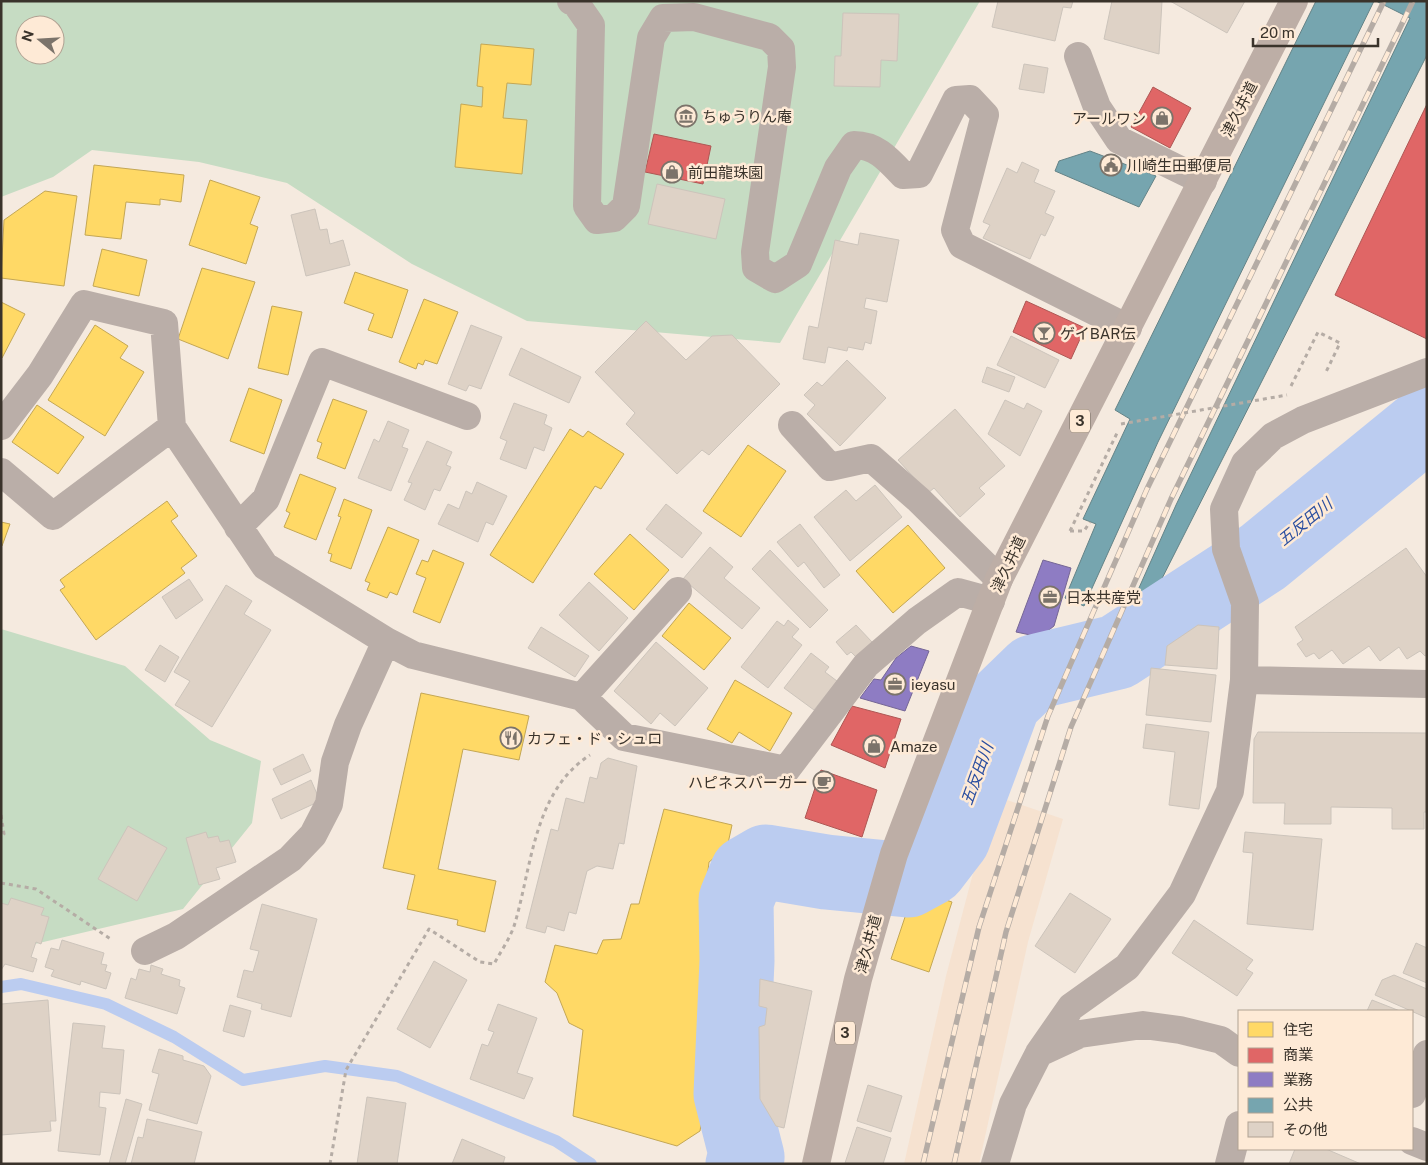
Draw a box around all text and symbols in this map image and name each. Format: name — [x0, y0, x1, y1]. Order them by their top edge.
north arrow — [15, 15, 65, 65]
scale bar — [1253, 15, 1378, 47]
text: 20 m — [1260, 24, 1295, 41]
text: N — [18, 28, 37, 44]
street label: 津久井道 — [1218, 78, 1260, 140]
museum icon: ちゅうりん庵 — [674, 104, 698, 128]
shop icon: アールワン — [1150, 106, 1174, 130]
place label: ちゅうりん庵 — [702, 108, 792, 125]
place label: アールワン — [1072, 110, 1146, 127]
public building icon: 川崎生田郵便局 — [1099, 153, 1123, 177]
place label: 川崎生田郵便局 — [1127, 157, 1232, 174]
shop icon: 前田龍珠園 — [660, 160, 684, 184]
place label: 前田龍珠園 — [688, 164, 763, 181]
bar icon: ゲイBAR伝 — [1032, 321, 1056, 345]
place label: ゲイBAR伝 — [1060, 325, 1135, 342]
road number: 3 — [1070, 410, 1090, 432]
water label: 五反田川 — [1274, 493, 1337, 550]
street label: 津久井道 — [988, 533, 1028, 595]
office icon: 日本共産党 — [1038, 585, 1062, 609]
place label: 日本共産党 — [1066, 589, 1141, 606]
office icon: ieyasu — [883, 672, 907, 696]
place label: ieyasu — [911, 676, 955, 693]
restaurant icon: カフェ・ド・シュロ — [499, 726, 523, 750]
place label: カフェ・ド・シュロ — [527, 730, 662, 747]
shop icon: Amaze — [862, 734, 886, 758]
place label: Amaze — [890, 738, 938, 755]
water label: 五反田川 — [957, 739, 998, 807]
cafe icon: ハピネスバーガー — [812, 770, 836, 794]
place label: ハピネスバーガー — [688, 774, 808, 791]
street label: 津久井道 — [852, 913, 884, 975]
legend — [1238, 1010, 1413, 1150]
road number: 3 — [835, 1021, 855, 1044]
text: 住宅 — [1283, 1021, 1313, 1038]
text: 商業 — [1283, 1046, 1313, 1063]
text: 業務 — [1283, 1071, 1313, 1088]
text: 公共 — [1283, 1096, 1313, 1113]
text: その他 — [1283, 1121, 1328, 1138]

